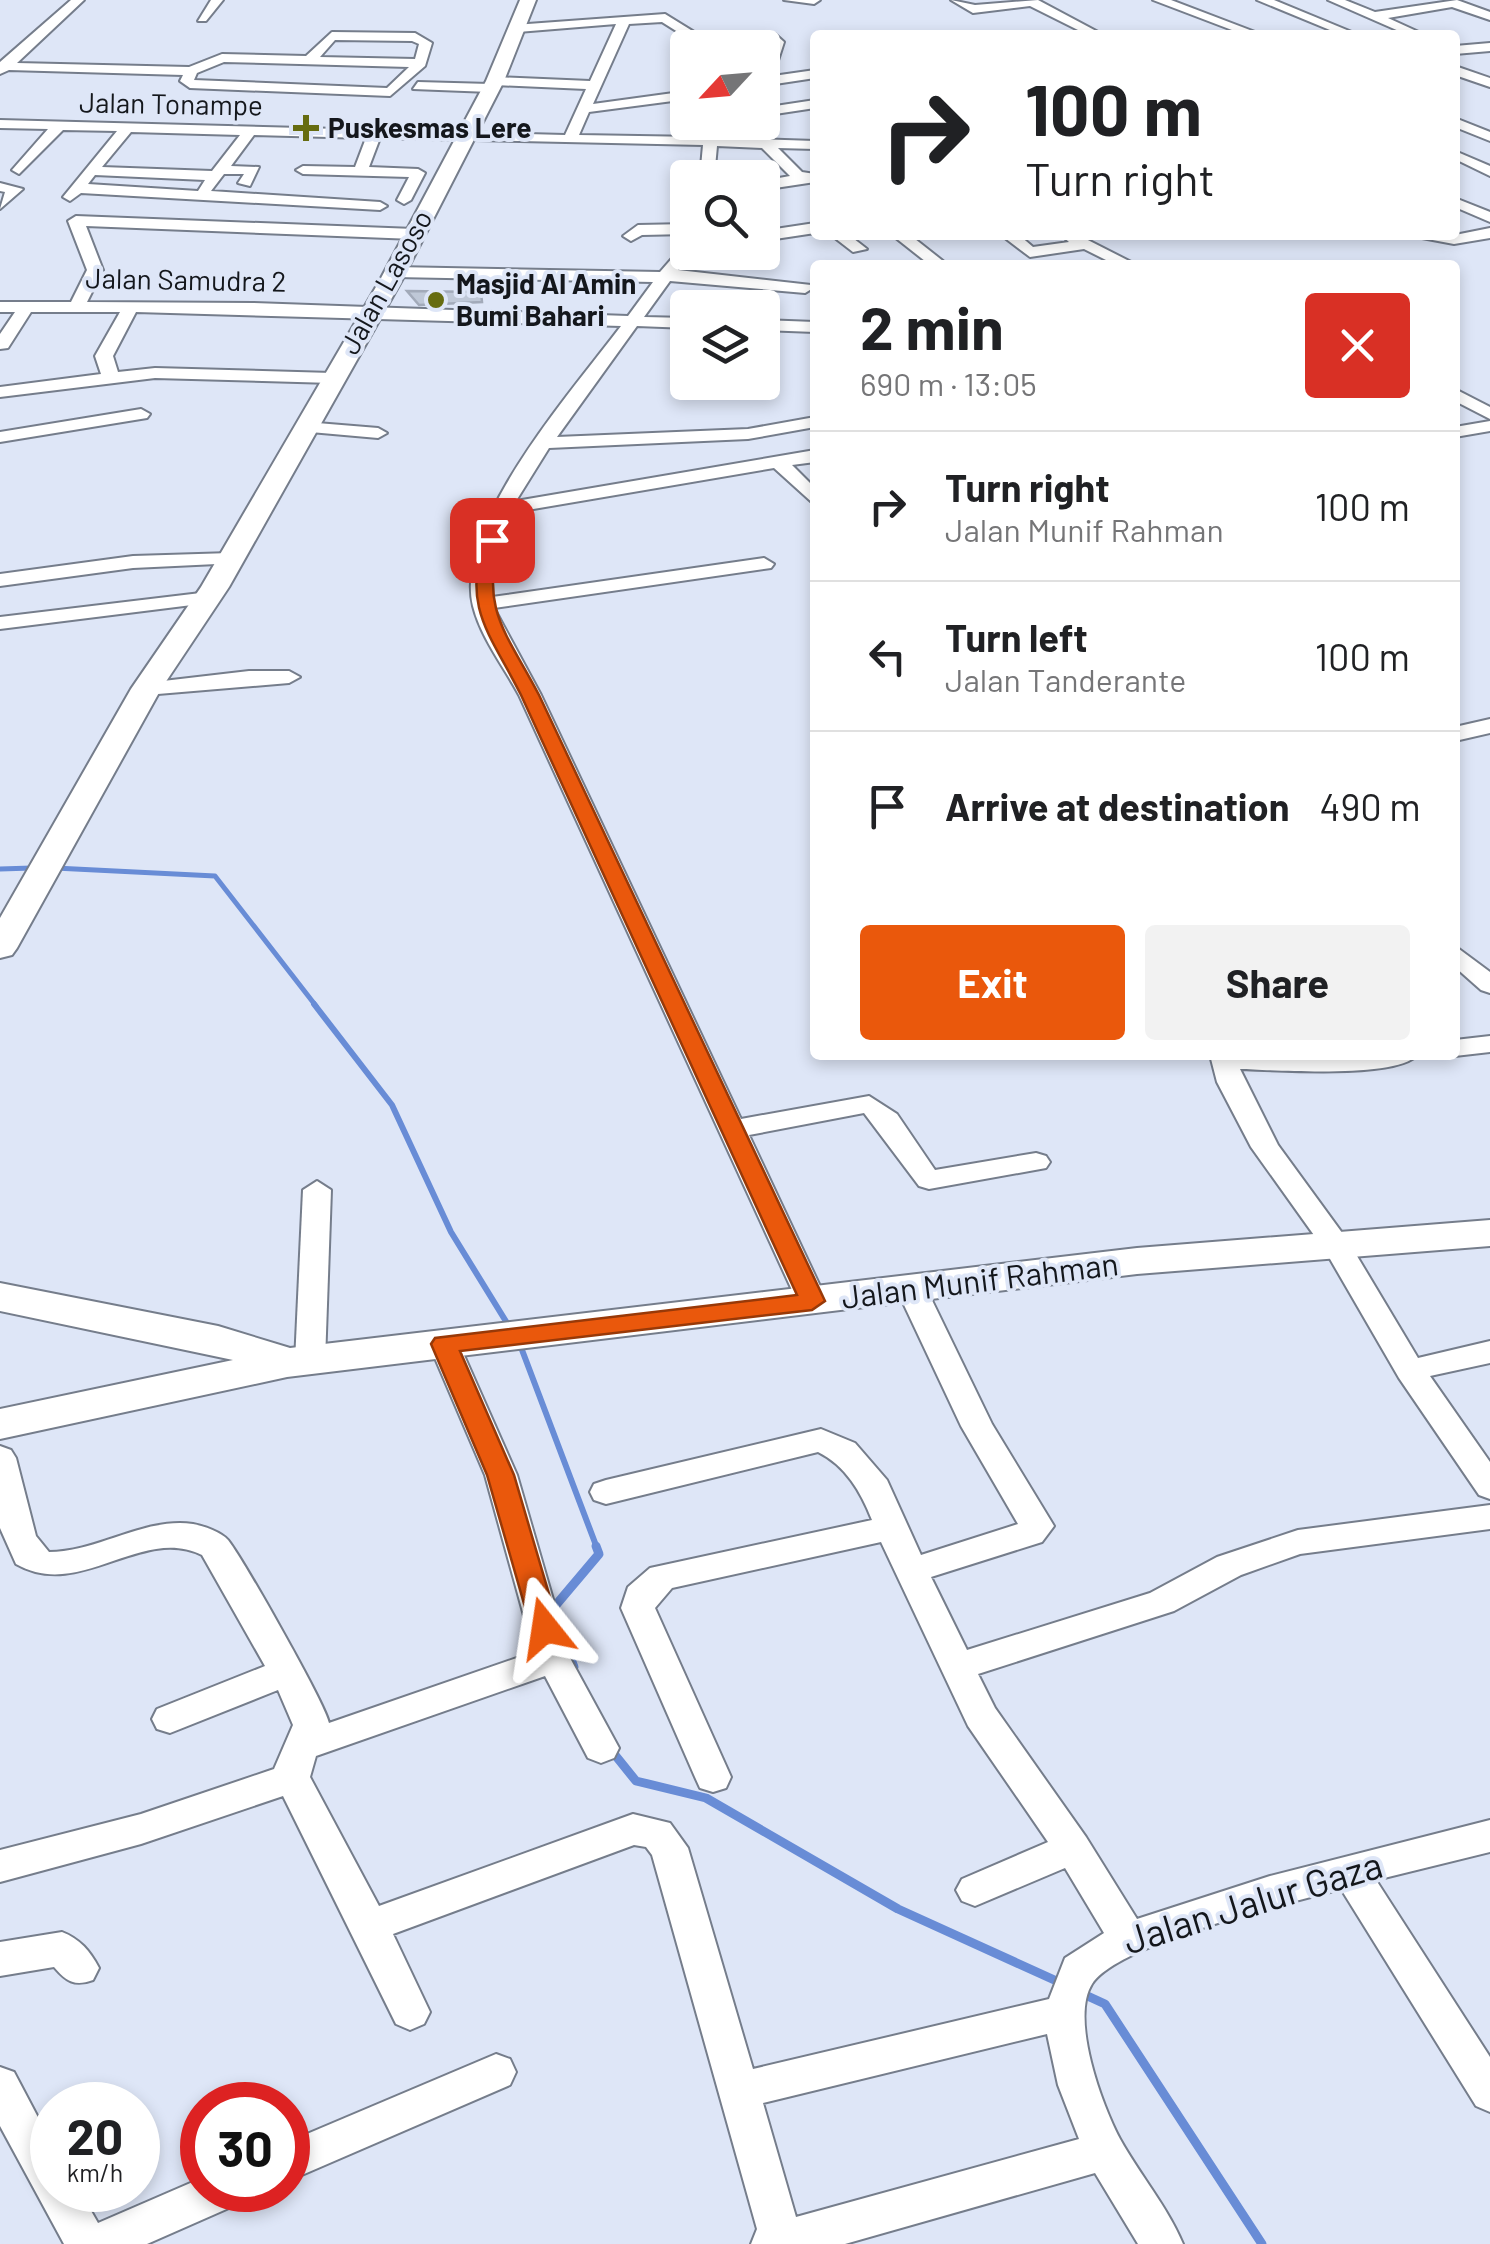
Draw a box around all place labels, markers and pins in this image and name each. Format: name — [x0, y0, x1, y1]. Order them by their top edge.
place label: Puskesmas Lere — [328, 110, 532, 144]
marker: Puskesmas Lere — [293, 115, 319, 141]
place label: Masjid Al Amin Bumi Bahari — [456, 266, 636, 332]
marker: Masjid Al Amin Bumi Bahari — [425, 289, 447, 311]
pin — [450, 498, 535, 583]

